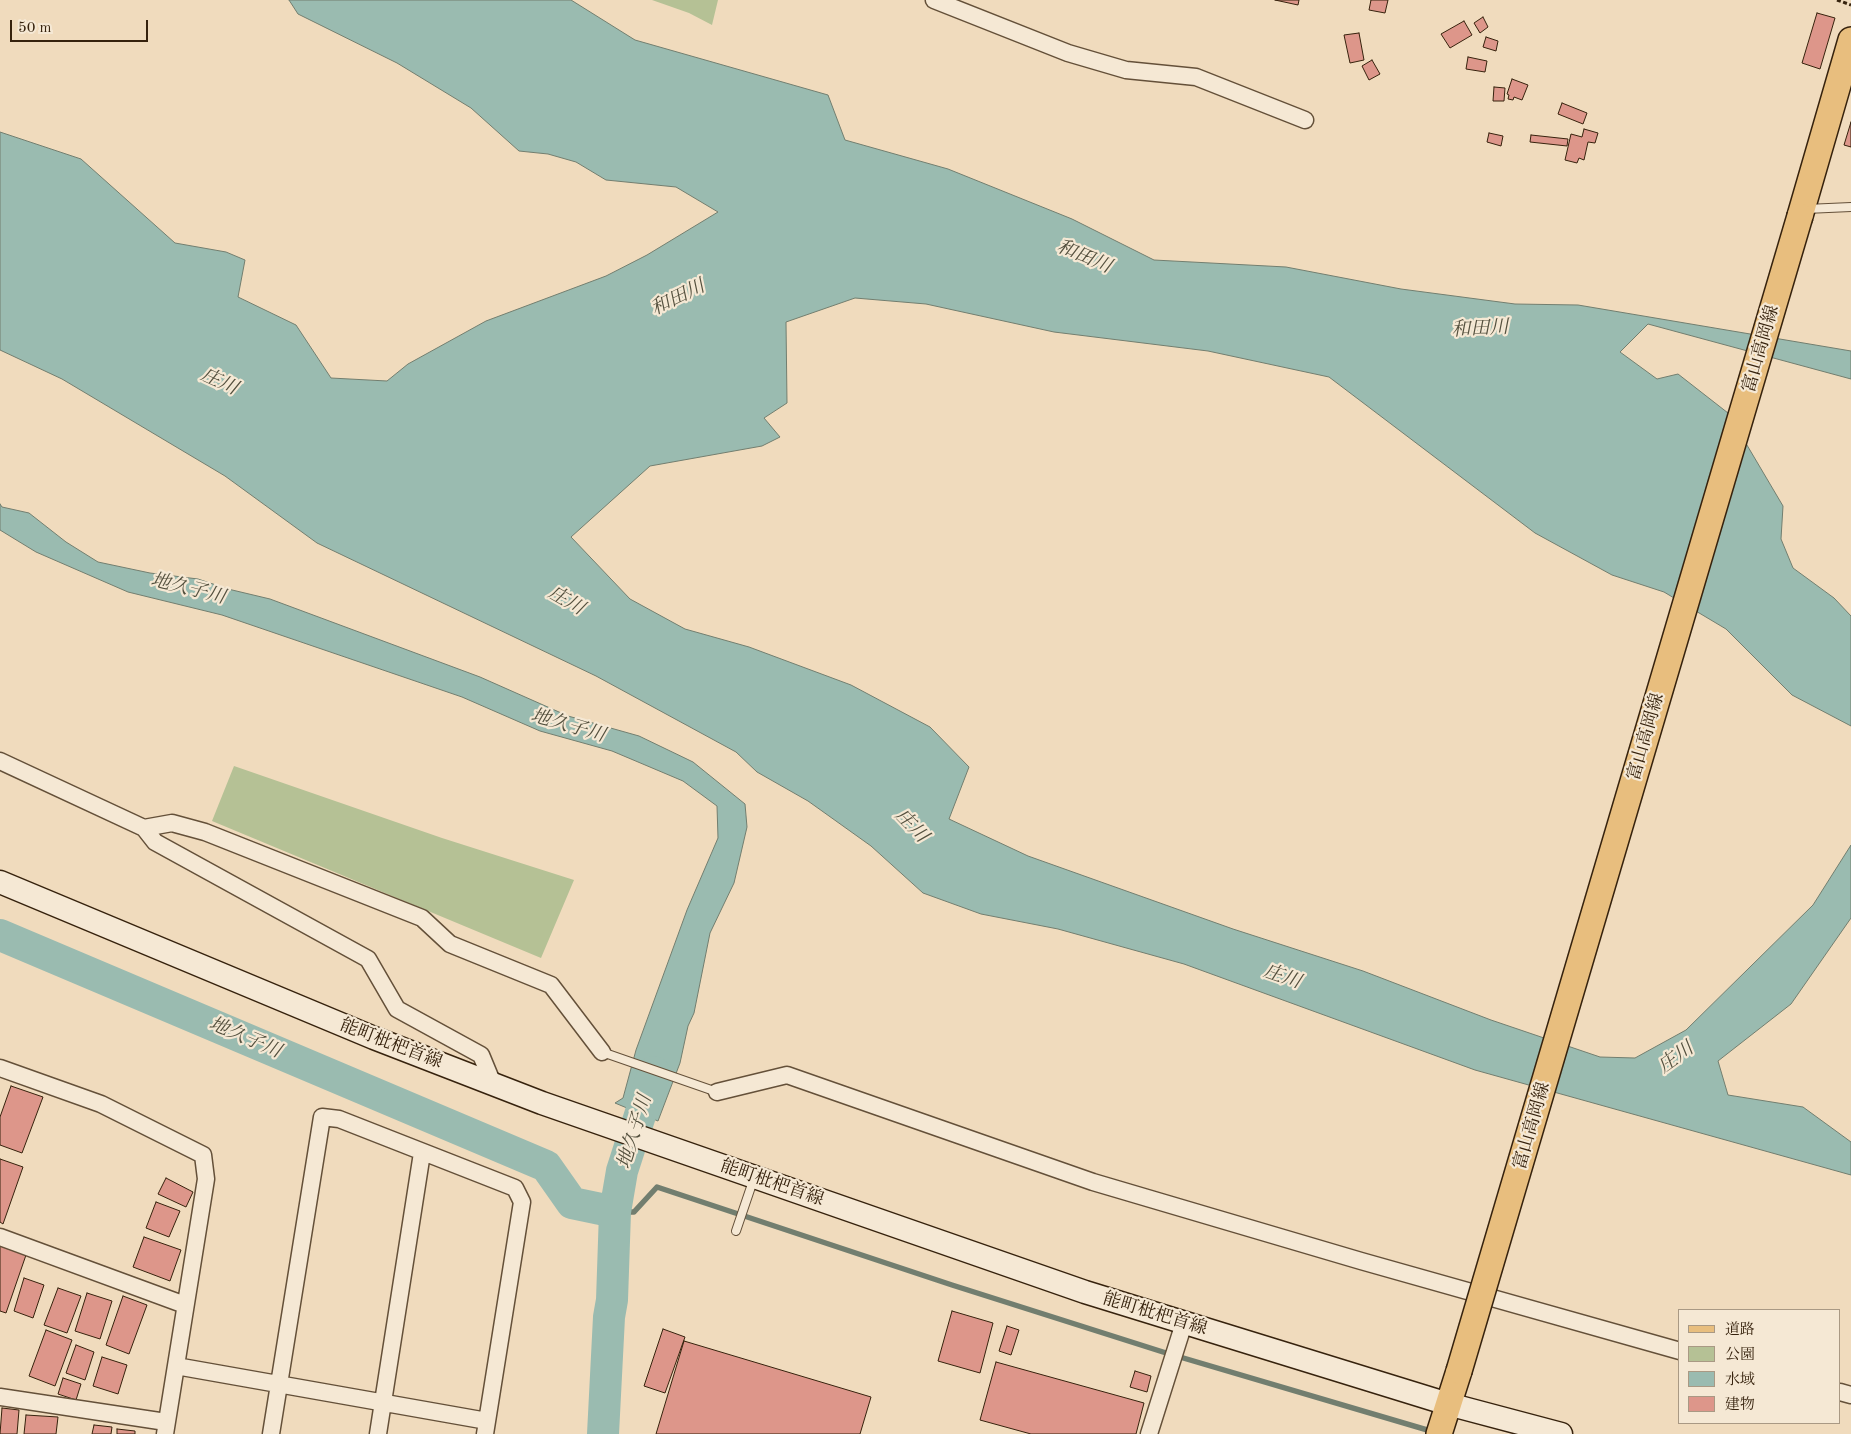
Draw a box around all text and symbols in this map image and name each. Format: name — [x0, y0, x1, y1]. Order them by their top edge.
scale bar — [12, 10, 150, 42]
text: 50 m — [18, 21, 52, 36]
water label: 和田川 — [1053, 235, 1115, 279]
water label: 和田川 — [647, 275, 709, 321]
street label: 富山高岡線 — [1738, 303, 1784, 395]
water label: 和田川 — [1451, 316, 1509, 342]
water label: 庄川 — [197, 364, 241, 400]
water label: 地久子川 — [148, 569, 228, 609]
water label: 庄川 — [544, 582, 588, 620]
street label: 富山高岡線 — [1623, 691, 1669, 783]
water label: 地久子川 — [528, 705, 608, 747]
water label: 庄川 — [890, 804, 932, 848]
water label: 庄川 — [1260, 960, 1304, 994]
water label: 地久子川 — [206, 1013, 284, 1063]
street label: 能町枇杷首線 — [337, 1015, 445, 1073]
water label: 庄川 — [1654, 1038, 1698, 1078]
street label: 富山高岡線 — [1509, 1080, 1555, 1172]
water label: 地久子川 — [613, 1092, 657, 1172]
street label: 能町枇杷首線 — [717, 1155, 827, 1211]
street label: 能町枇杷首線 — [1100, 1288, 1210, 1340]
legend — [1678, 1309, 1841, 1424]
text: 道路 — [1725, 1323, 1755, 1338]
text: 公園 — [1725, 1348, 1755, 1363]
text: 水域 — [1725, 1373, 1755, 1388]
text: 建物 — [1725, 1398, 1755, 1413]

